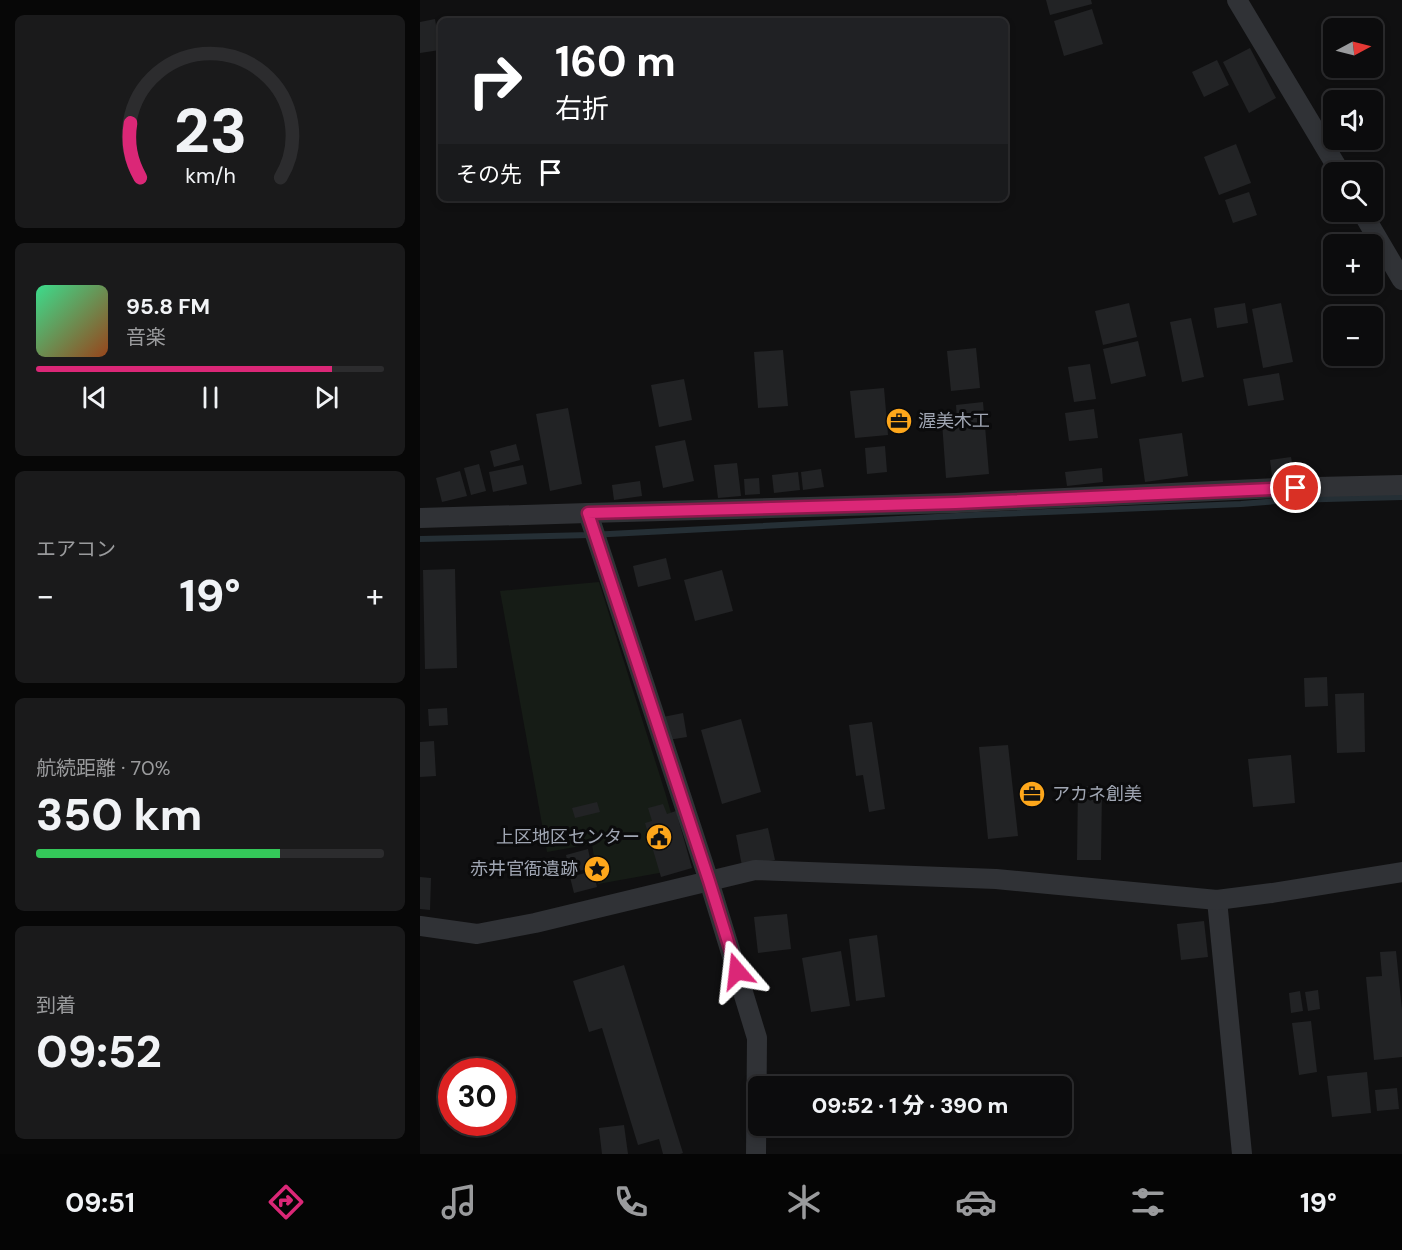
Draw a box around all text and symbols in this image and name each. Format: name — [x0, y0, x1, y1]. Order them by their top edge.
north arrow — [1323, 18, 1383, 78]
map controls — [1323, 18, 1383, 366]
text: 160 m — [555, 34, 676, 89]
icon: right — [456, 42, 534, 120]
button: sound — [1323, 90, 1383, 150]
text: 23 — [173, 91, 247, 172]
text: 右折 — [555, 91, 609, 126]
icon: arrive — [534, 156, 567, 189]
text: その先 — [456, 160, 522, 189]
button: search — [1323, 162, 1383, 222]
text: km/h — [185, 163, 235, 191]
button: + — [1323, 234, 1383, 294]
text: 95.8 FM — [126, 292, 210, 321]
button: − — [1323, 306, 1383, 366]
text: 音楽 — [126, 324, 166, 350]
icon: previous — [78, 381, 111, 414]
icon: pause — [194, 381, 227, 414]
icon: next — [310, 381, 343, 414]
office icon: 渥美木工 — [884, 406, 914, 436]
place label: 渥美木工 — [918, 409, 990, 433]
pin — [1270, 462, 1321, 513]
icon: arrive — [1279, 471, 1312, 504]
text: エアコン — [36, 536, 116, 562]
text: 19° — [179, 566, 241, 625]
text: − — [36, 574, 54, 617]
text: + — [366, 574, 384, 617]
text: 航続距離 · 70% — [36, 755, 170, 781]
office icon: アカネ創美 — [1017, 779, 1047, 809]
place label: アカネ創美 — [1052, 782, 1142, 806]
text: 350 km — [36, 785, 202, 844]
public building icon: 上区地区センター — [644, 822, 674, 852]
place label: 上区地区センター — [496, 825, 640, 849]
place icon: 赤井官衙遺跡 — [582, 854, 612, 884]
place label: 赤井官衙遺跡 — [470, 857, 578, 881]
position arrow — [705, 939, 769, 1003]
text: 到着 — [36, 992, 76, 1018]
text: 09:52 — [36, 1022, 162, 1081]
speed limit sign: 30 — [438, 1058, 516, 1136]
text: 09:52 · 1 分 · 390 m — [812, 1091, 1008, 1120]
icon: directions — [265, 1181, 307, 1223]
icon: music — [438, 1181, 480, 1223]
icon: phone — [610, 1181, 652, 1223]
icon: climate — [783, 1181, 825, 1223]
icon: car — [955, 1181, 997, 1223]
icon: filters — [1127, 1181, 1169, 1223]
text: 09:51 — [65, 1185, 135, 1220]
text: 19° — [1300, 1185, 1337, 1220]

